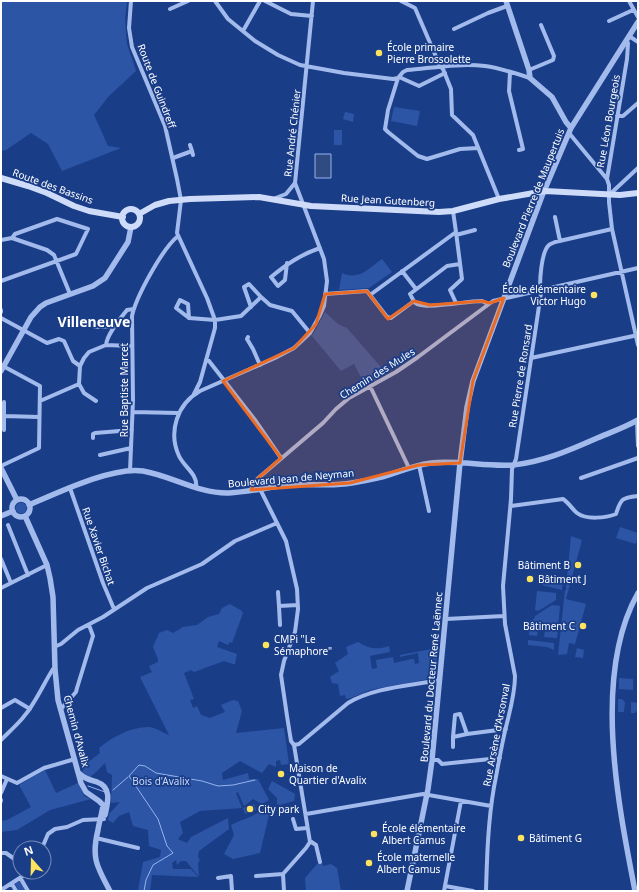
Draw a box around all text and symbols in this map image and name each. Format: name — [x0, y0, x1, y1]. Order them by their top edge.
place label: École primaire Pierre Brossolette — [387, 40, 471, 66]
street label: Route de Guindreff — [134, 42, 180, 131]
marker: École primaire Pierre Brossolette — [374, 48, 384, 58]
street label: Rue Léon Bourgeois — [593, 73, 623, 169]
street label: Rue André Chénier — [280, 88, 304, 178]
street label: Boulevard Pierre de Maupertuis — [499, 126, 567, 270]
street label: Route des Bassins — [11, 165, 95, 207]
street label: Rue Jean Gutenberg — [341, 191, 435, 209]
place label: École élémentaire Victor Hugo — [502, 282, 586, 308]
marker: École élémentaire Victor Hugo — [589, 290, 599, 300]
district label: Villeneuve — [58, 312, 130, 331]
street label: Rue Pierre de Ronsard — [505, 323, 535, 429]
street label: Rue Baptiste Marcet — [117, 342, 131, 437]
street label: Chemin des Mules — [337, 344, 417, 402]
street label: Boulevard Jean de Neyman — [227, 466, 355, 490]
street label: Rue Xavier Bichat — [79, 505, 119, 587]
place label: Bâtiment B — [518, 558, 570, 572]
marker: Bâtiment B — [573, 560, 583, 570]
place label: Bâtiment J — [538, 572, 586, 586]
marker: Bâtiment J — [525, 574, 535, 584]
street label: Boulevard du Docteur René Laënnec — [417, 591, 445, 763]
place label: Bâtiment C — [523, 619, 576, 633]
marker: Bâtiment C — [578, 621, 588, 631]
place label: CMPi "Le Sémaphore" — [274, 632, 332, 658]
marker: CMPi "Le Sémaphore" — [261, 640, 271, 650]
street label: Rue Arsène d'Arsonval — [479, 682, 513, 788]
street label: Chemin d'Avalix — [61, 693, 94, 769]
place label: Maison de Quartier d'Avalix — [289, 761, 367, 787]
marker: Maison de Quartier d'Avalix — [276, 769, 286, 779]
park label: Bois d'Avalix — [132, 774, 191, 788]
place label: City park — [258, 802, 300, 816]
marker: City park — [245, 804, 255, 814]
place label: École élémentaire Albert Camus — [382, 821, 466, 847]
marker: École élémentaire Albert Camus — [369, 829, 379, 839]
place label: Bâtiment G — [529, 831, 582, 845]
marker: Bâtiment G — [516, 833, 526, 843]
north arrow — [12, 840, 52, 880]
text: N — [22, 842, 35, 859]
place label: École maternelle Albert Camus — [377, 850, 456, 876]
marker: École maternelle Albert Camus — [364, 858, 374, 868]

